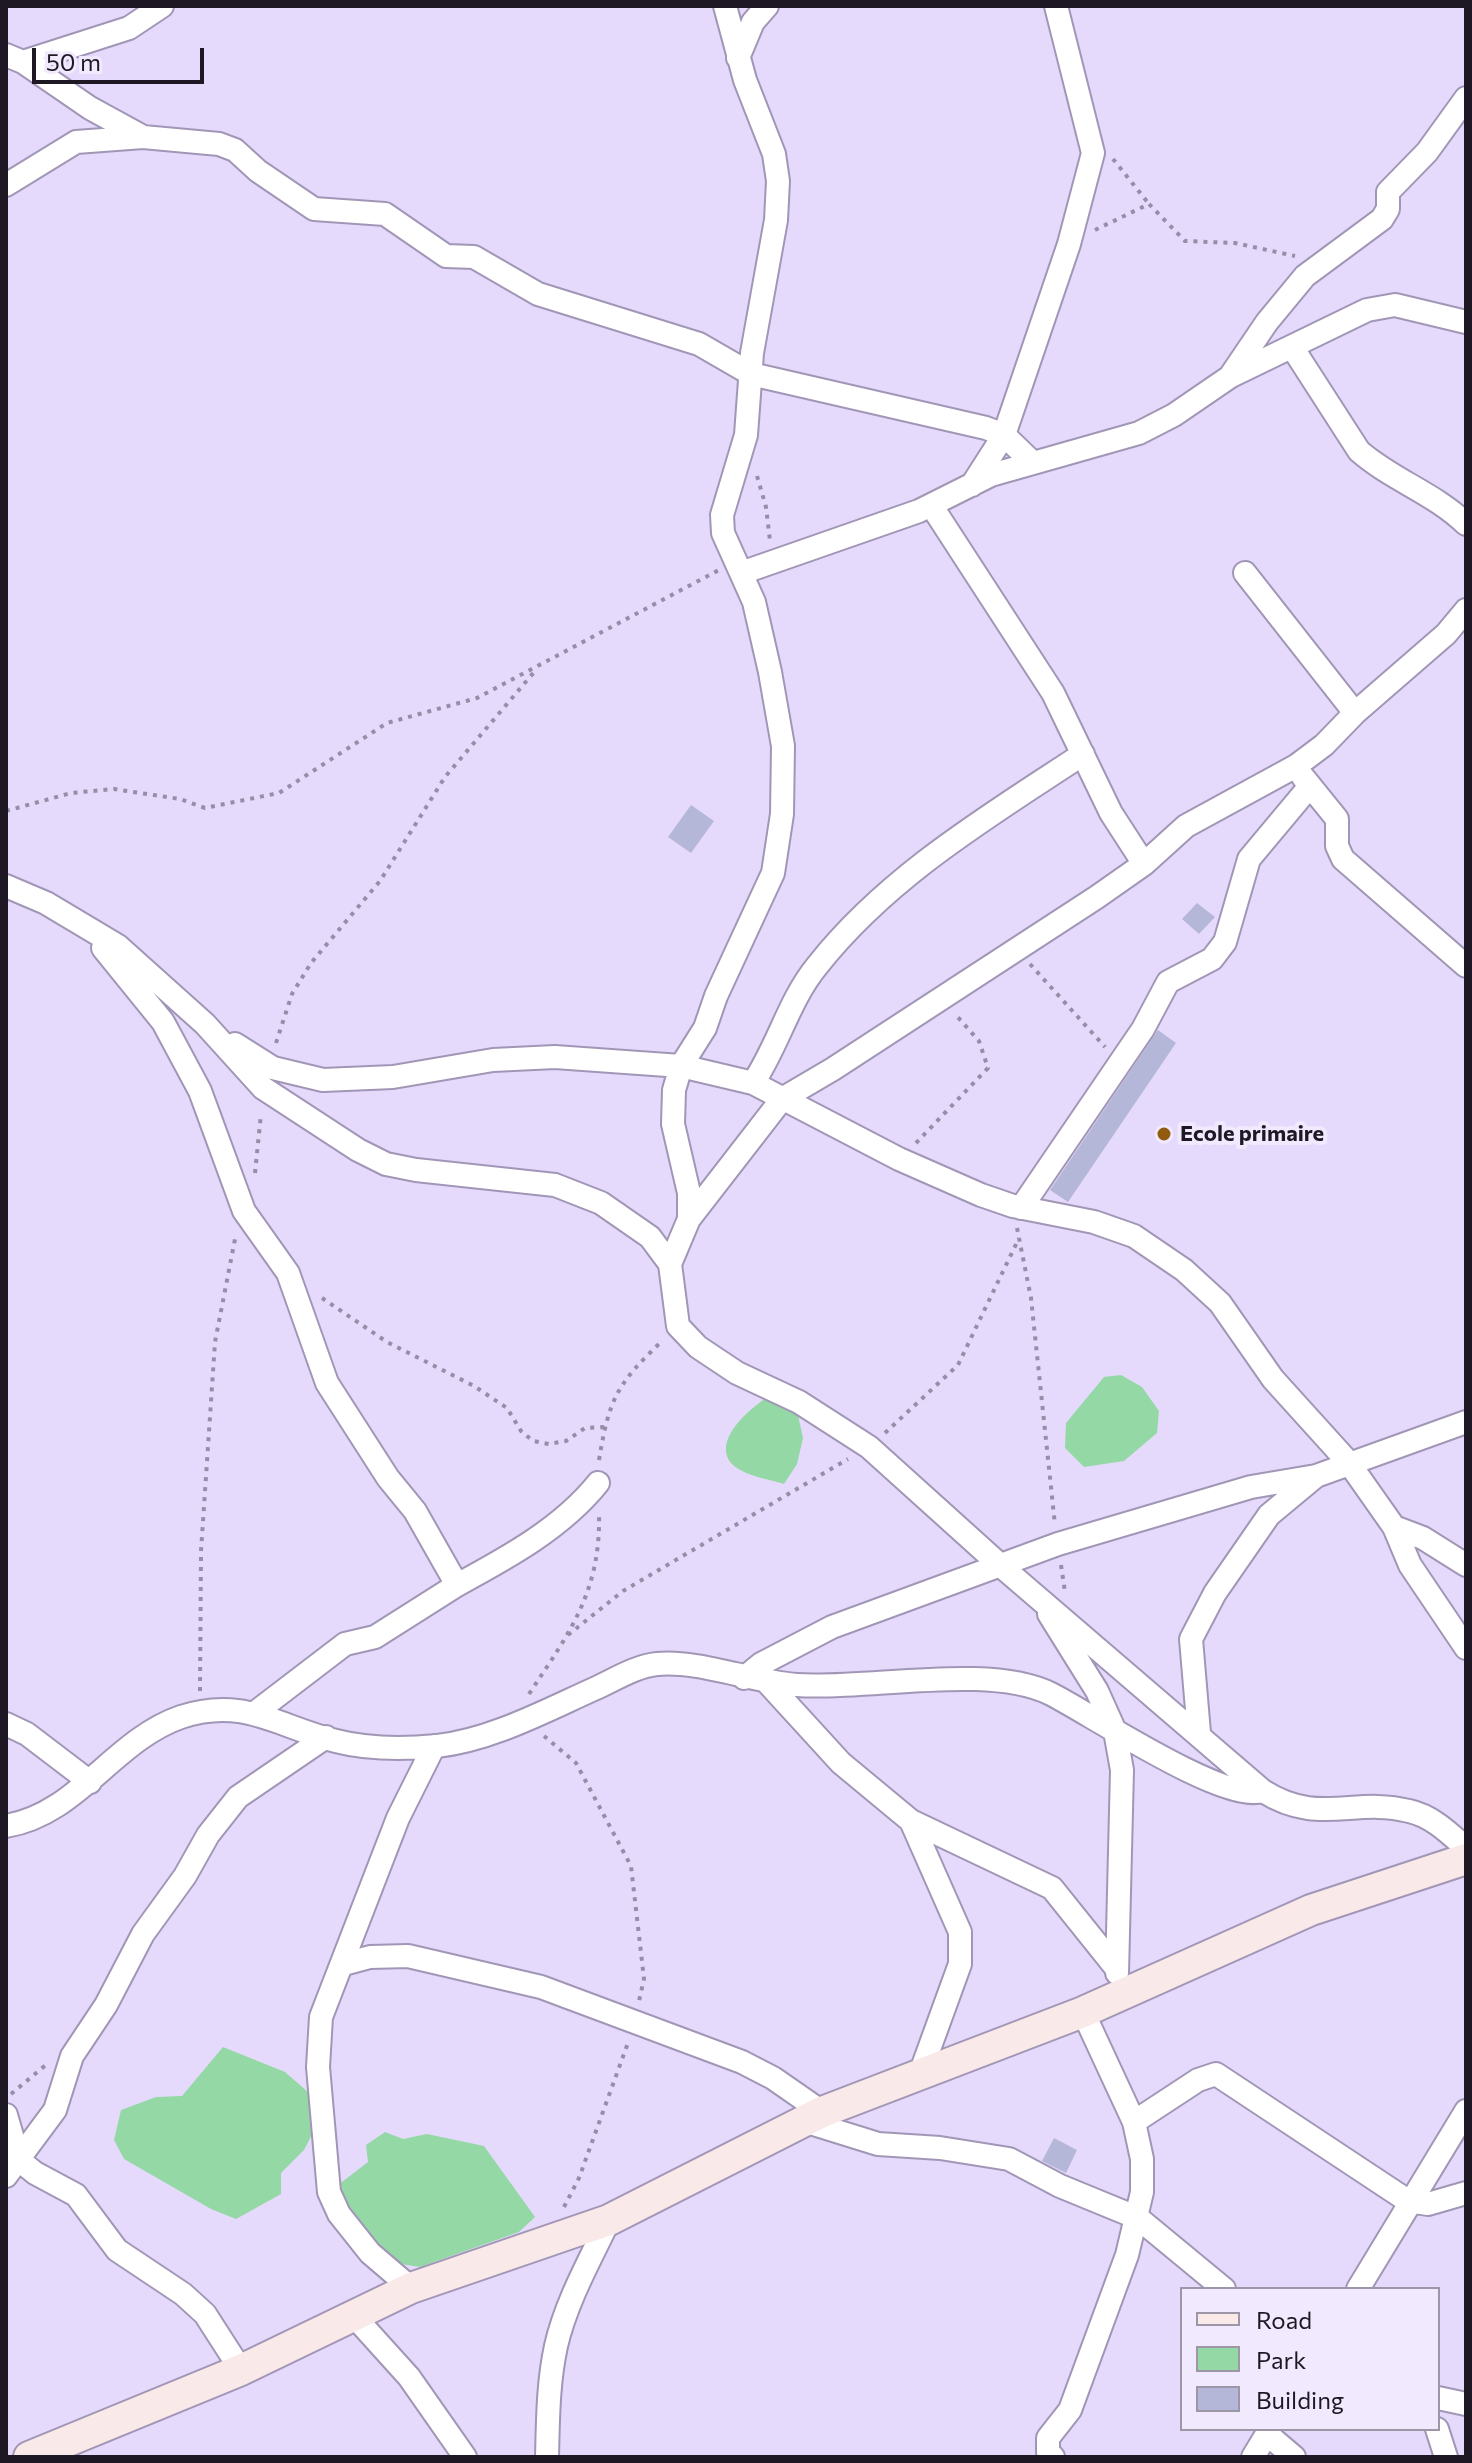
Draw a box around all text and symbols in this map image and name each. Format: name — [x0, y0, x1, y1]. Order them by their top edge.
scale bar — [36, 32, 208, 82]
text: 50 m — [46, 47, 101, 76]
place label: Ecole primaire — [1180, 1121, 1324, 1147]
marker: Ecole primaire — [1155, 1125, 1173, 1143]
legend — [1180, 2287, 1440, 2431]
text: Road — [1256, 2305, 1312, 2334]
text: Park — [1256, 2345, 1306, 2374]
text: Building — [1256, 2385, 1344, 2414]

